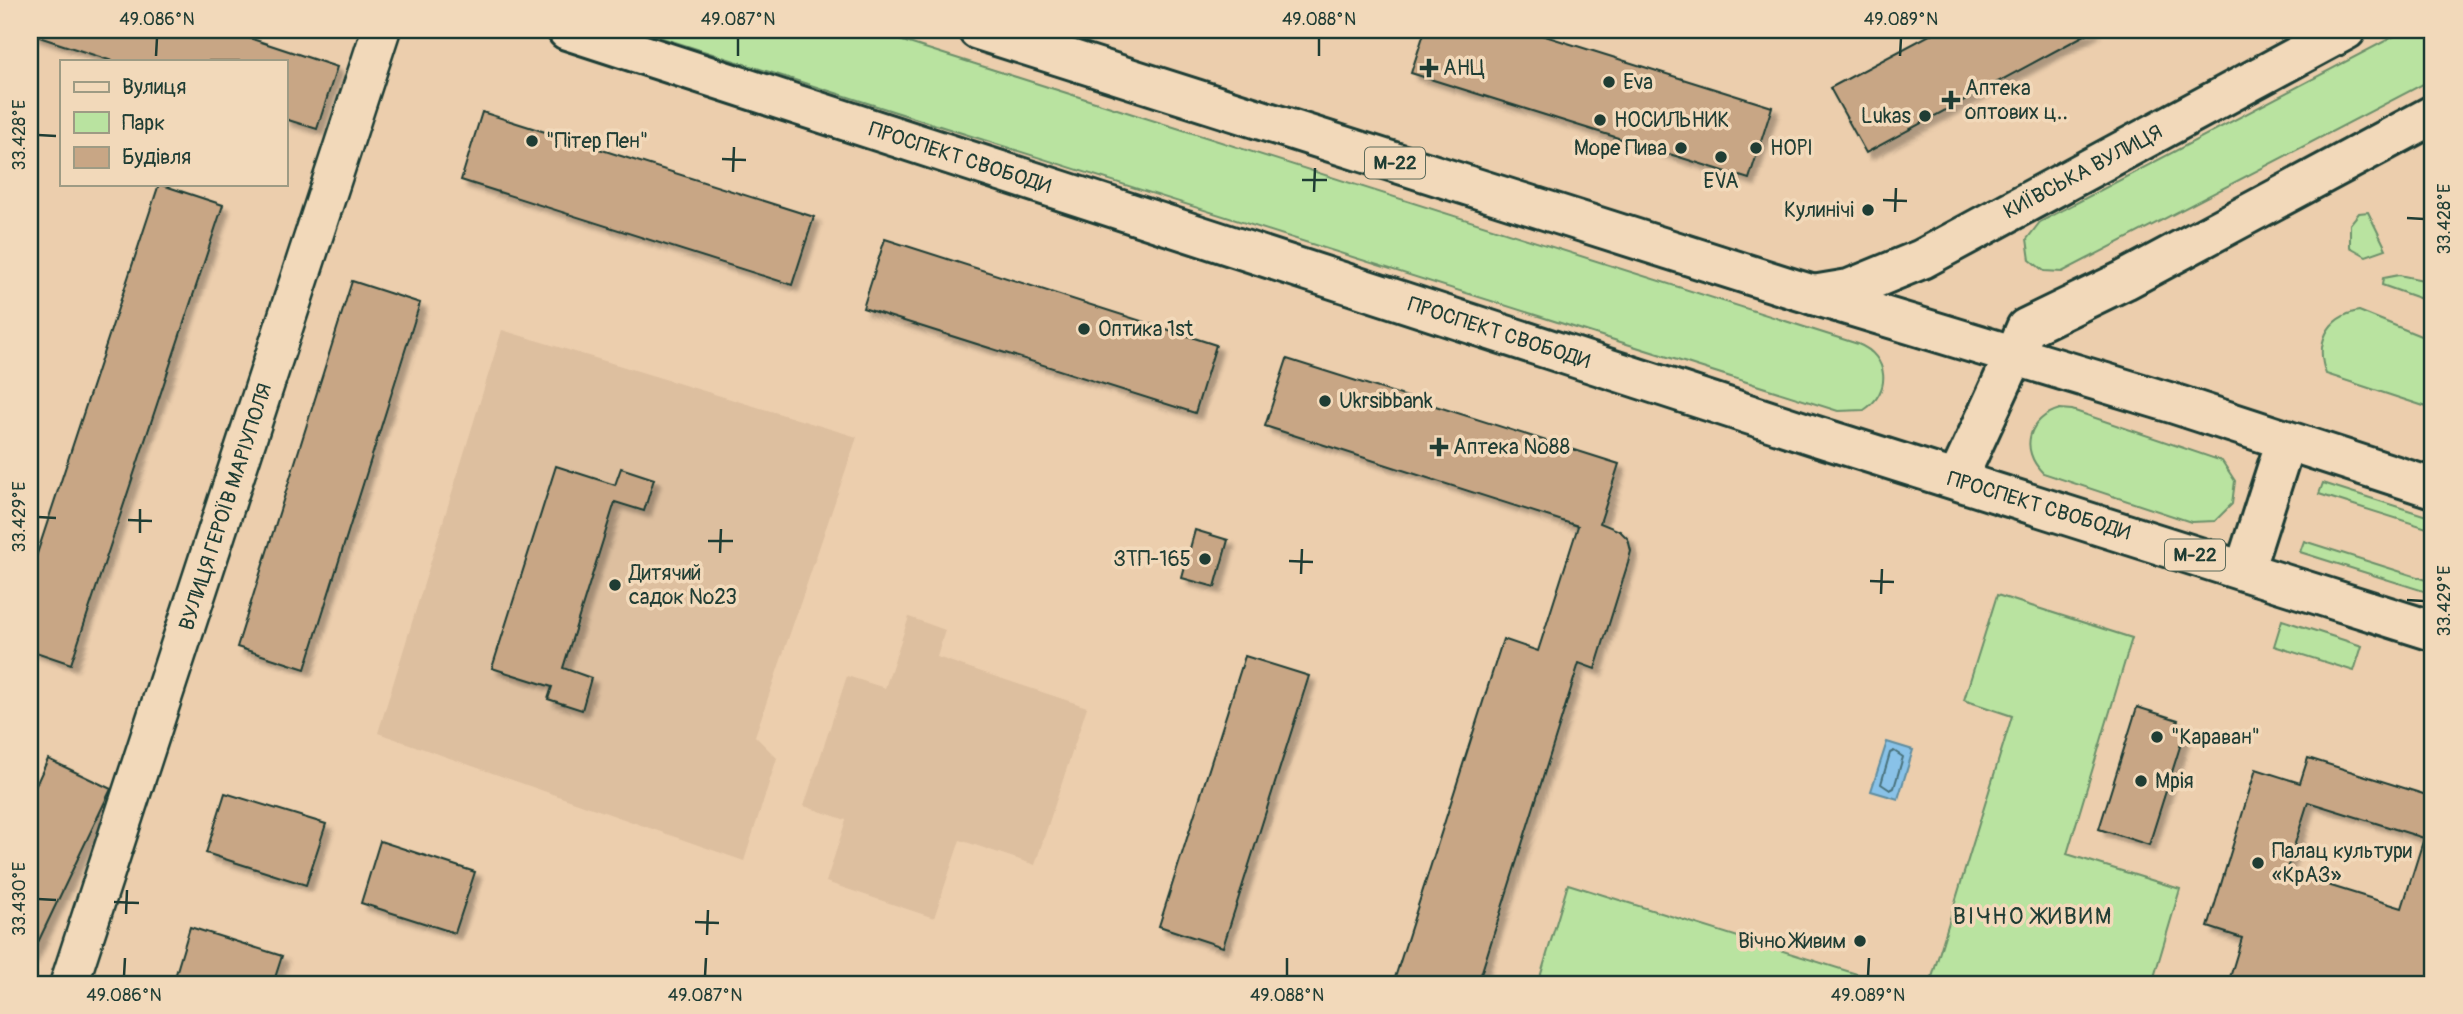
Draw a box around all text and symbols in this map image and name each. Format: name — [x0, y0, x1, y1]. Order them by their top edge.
text: 49.086°N — [119, 8, 195, 31]
text: 49.087°N — [701, 8, 775, 31]
text: 49.088°N — [1282, 8, 1356, 31]
text: 49.089°N — [1864, 8, 1938, 31]
place label: АНЦ — [1443, 55, 1485, 82]
legend — [60, 60, 287, 186]
marker: АНЦ — [1421, 60, 1437, 76]
place label: Eva — [1623, 69, 1653, 96]
text: Вулиця — [122, 74, 186, 101]
marker: Eva — [1601, 74, 1617, 90]
place label: Аптека оптових ц‥ — [1965, 75, 2068, 126]
marker: Аптека оптових ц‥ — [1943, 92, 1959, 108]
text: 33.428°E — [8, 100, 31, 170]
place label: Lukas — [1861, 103, 1912, 130]
place label: НОСИЛЬНИК — [1614, 107, 1729, 134]
marker: Lukas — [1917, 108, 1933, 124]
text: Парк — [122, 110, 165, 137]
marker: НОСИЛЬНИК — [1592, 112, 1608, 128]
street label: ПРОСПЕКТ СВОБОДИ — [865, 116, 1055, 200]
street label: КИЇВСЬКА ВУЛИЦЯ — [1999, 119, 2167, 225]
place label: "Пітер Пен" — [546, 128, 648, 155]
marker: "Пітер Пен" — [524, 133, 540, 149]
place label: Море Пива — [1574, 135, 1667, 162]
place label: НОРІ — [1770, 135, 1813, 162]
marker: Море Пива — [1673, 140, 1689, 156]
marker: НОРІ — [1748, 140, 1764, 156]
text: Будівля — [122, 144, 191, 171]
road number: М-22 — [1365, 148, 1425, 178]
marker: EVA — [1713, 149, 1729, 165]
place label: EVA — [1703, 168, 1739, 195]
text: 33.428°E — [2433, 184, 2456, 254]
place label: Кулинічі — [1784, 197, 1854, 224]
marker: Кулинічі — [1860, 202, 1876, 218]
street label: ПРОСПЕКТ СВОБОДИ — [1404, 291, 1594, 375]
place label: Оптика 1st — [1098, 316, 1194, 343]
marker: Оптика 1st — [1076, 321, 1092, 337]
street label: ВУЛИЦЯ ГЕРОЇВ МАРІУПОЛЯ — [173, 380, 279, 634]
place label: Ukrsibbank — [1339, 388, 1433, 415]
marker: Ukrsibbank — [1317, 393, 1333, 409]
place label: Аптека №88 — [1453, 434, 1570, 461]
marker: Аптека №88 — [1431, 439, 1447, 455]
street label: ПРОСПЕКТ СВОБОДИ — [1944, 465, 2134, 547]
text: 33.429°E — [8, 481, 31, 553]
road number: М-22 — [2165, 540, 2225, 570]
place label: ЗТП-165 — [1113, 546, 1191, 573]
marker: ЗТП-165 — [1197, 551, 1213, 567]
place label: Дитячий садок №23 — [628, 560, 737, 611]
text: 33.429°E — [2433, 565, 2456, 637]
marker: Дитячий садок №23 — [607, 577, 623, 593]
place label: "Караван" — [2171, 724, 2260, 751]
marker: "Караван" — [2149, 729, 2165, 745]
place label: Мрія — [2155, 768, 2194, 795]
marker: Мрія — [2133, 773, 2149, 789]
place label: Палац культури «КрАЗ» — [2272, 838, 2412, 889]
marker: Палац культури «КрАЗ» — [2250, 855, 2266, 871]
text: 33.430°E — [8, 862, 31, 936]
district label: ВІЧНО ЖИВИМ — [1953, 902, 2113, 931]
place label: Вічно Живим — [1738, 928, 1846, 955]
marker: Вічно Живим — [1852, 933, 1868, 949]
text: 49.086°N — [86, 984, 162, 1007]
text: 49.087°N — [668, 984, 742, 1007]
text: 49.088°N — [1250, 984, 1324, 1007]
text: 49.089°N — [1831, 984, 1905, 1007]

